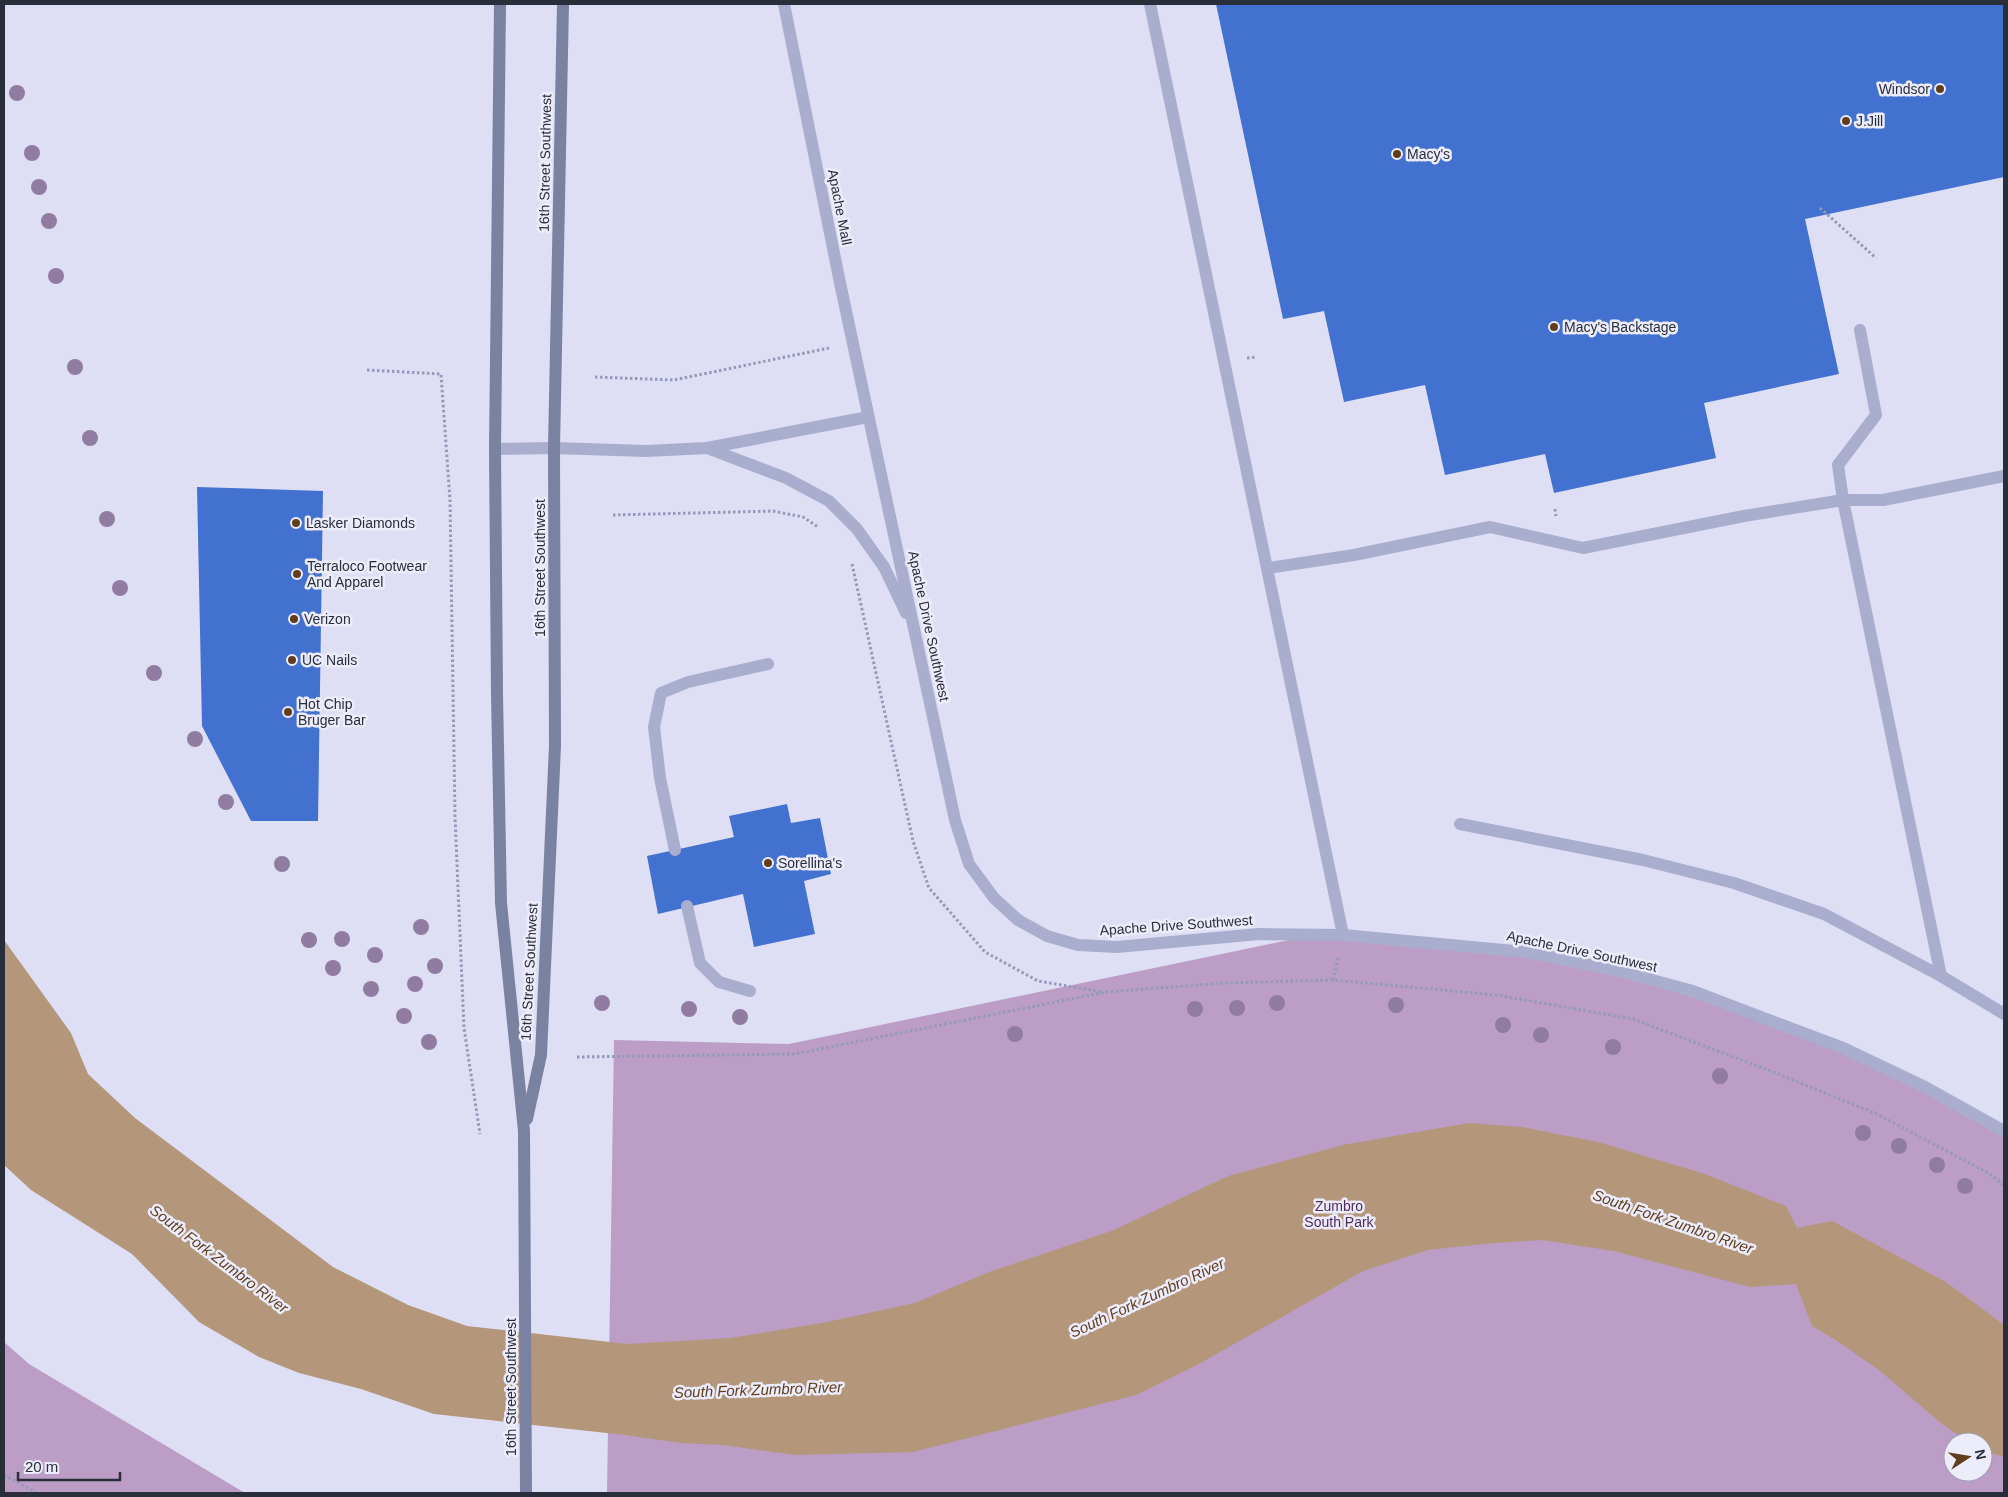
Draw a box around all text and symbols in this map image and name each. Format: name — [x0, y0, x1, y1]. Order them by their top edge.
place label: Windsor — [1879, 81, 1930, 97]
marker: Windsor — [1934, 83, 1946, 95]
street label: 16th Street Southwest — [536, 94, 554, 232]
place label: J.Jill — [1856, 113, 1883, 129]
marker: J.Jill — [1840, 115, 1852, 127]
place label: Macy's — [1407, 146, 1450, 162]
marker: Macy's — [1391, 148, 1403, 160]
street label: Apache Mall — [825, 168, 855, 246]
place label: Macy's Backstage — [1564, 319, 1677, 335]
marker: Macy's Backstage — [1548, 321, 1560, 333]
street label: 16th Street Southwest — [532, 499, 548, 637]
place label: Lasker Diamonds — [306, 515, 415, 531]
marker: Lasker Diamonds — [290, 517, 302, 529]
street label: Apache Drive Southwest — [905, 549, 953, 703]
place label: Terraloco Footwear And Apparel — [307, 558, 427, 590]
marker: Terraloco Footwear And Apparel — [291, 568, 303, 580]
place label: Verizon — [304, 611, 351, 627]
marker: Verizon — [288, 613, 300, 625]
place label: UC Nails — [302, 652, 357, 668]
marker: UC Nails — [286, 654, 298, 666]
place label: Hot Chip Bruger Bar — [298, 696, 366, 728]
marker: Hot Chip Bruger Bar — [282, 706, 294, 718]
place label: Sorellina's — [778, 855, 842, 871]
marker: Sorellina's — [762, 857, 774, 869]
street label: 16th Street Southwest — [517, 903, 541, 1041]
street label: Apache Drive Southwest — [1099, 912, 1253, 938]
street label: Apache Drive Southwest — [1505, 927, 1659, 975]
water label: South Fork Zumbro River — [1591, 1186, 1756, 1257]
park label: Zumbro South Park — [1304, 1198, 1375, 1230]
water label: South Fork Zumbro River — [147, 1201, 292, 1317]
water label: South Fork Zumbro River — [1067, 1254, 1228, 1341]
street label: 16th Street Southwest — [503, 1318, 519, 1456]
water label: South Fork Zumbro River — [674, 1378, 843, 1401]
north arrow — [1943, 1432, 1993, 1482]
text: N — [1972, 1448, 1990, 1461]
scale bar — [18, 1450, 120, 1482]
text: 20 m — [25, 1458, 58, 1475]

